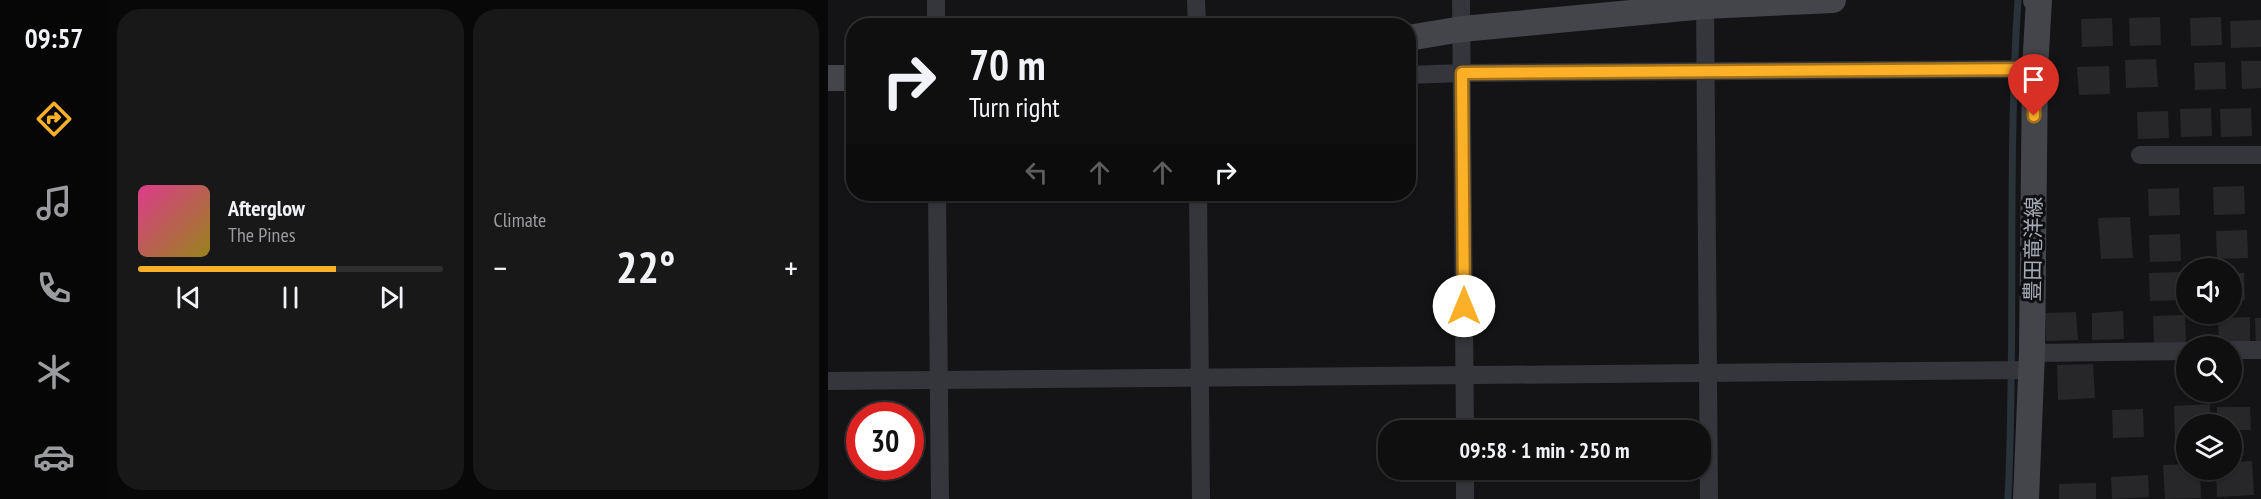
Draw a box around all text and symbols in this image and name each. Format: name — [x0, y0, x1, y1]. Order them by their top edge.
text: 09:57 — [25, 21, 83, 55]
text: 70 m — [969, 37, 1046, 92]
icon: right — [870, 42, 948, 120]
pin — [2008, 54, 2059, 116]
icon: arrive — [2017, 63, 2050, 96]
text: Turn right — [969, 90, 1060, 124]
icon: directions — [33, 98, 75, 140]
icon: left — [1020, 156, 1053, 189]
icon: ahead — [1083, 156, 1116, 189]
icon: ahead — [1146, 156, 1179, 189]
icon: right — [1209, 156, 1242, 189]
icon: music — [33, 182, 75, 224]
text: Afterglow — [228, 194, 305, 222]
street label: 豊田竜洋線 — [2019, 196, 2047, 302]
text: Climate — [494, 207, 546, 233]
text: The Pines — [228, 222, 295, 248]
text: 22° — [616, 237, 675, 295]
text: − — [494, 246, 507, 289]
text: + — [784, 246, 798, 289]
map controls — [2176, 258, 2242, 480]
button: sound — [2176, 258, 2242, 324]
icon: phone — [33, 267, 75, 309]
position arrow — [1432, 274, 1496, 338]
icon: previous — [172, 281, 205, 314]
icon: pause — [274, 281, 307, 314]
icon: next — [375, 281, 408, 314]
button: search — [2176, 336, 2242, 402]
icon: climate — [33, 351, 75, 393]
speed limit sign: 30 — [846, 402, 924, 480]
button: layers — [2176, 414, 2242, 480]
icon: car — [33, 436, 75, 478]
text: 09:58 · 1 min · 250 m — [1459, 436, 1630, 464]

